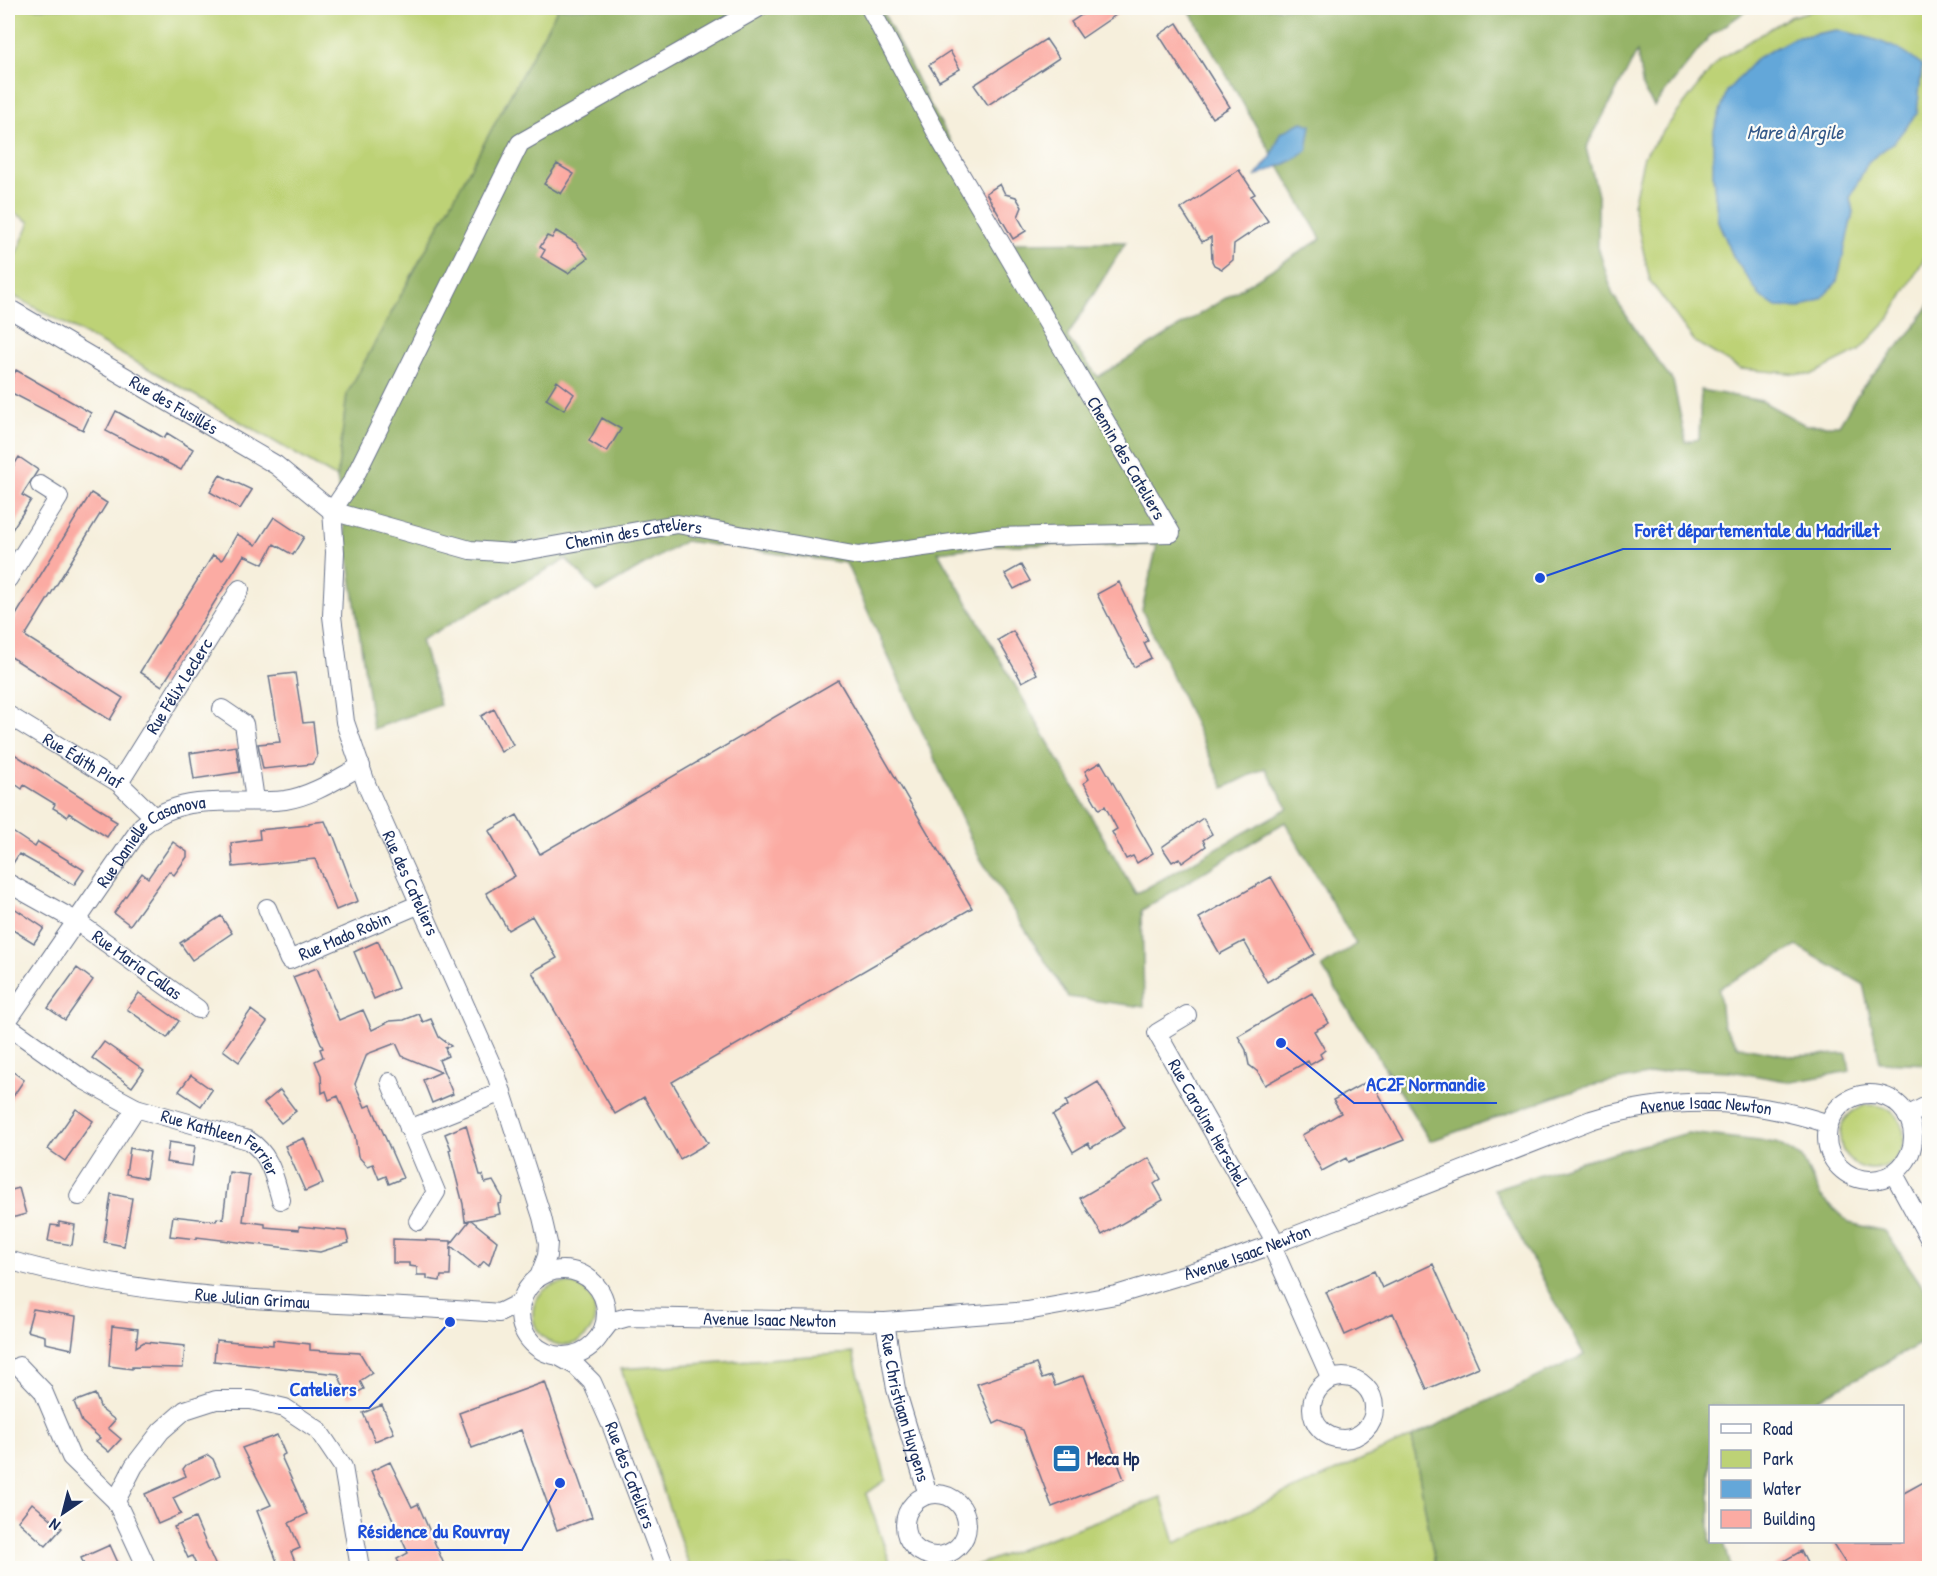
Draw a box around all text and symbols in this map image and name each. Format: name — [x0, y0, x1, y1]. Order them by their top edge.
water label: Mare à Argile — [1747, 118, 1844, 146]
street label: Rue des Fusillés — [125, 369, 223, 440]
street label: Chemin des Cateliers — [1081, 392, 1172, 524]
street label: Chemin des Cateliers — [563, 511, 704, 556]
callout: Forêt départementale du Madrillet — [1623, 511, 1891, 549]
text: Forêt départementale du Madrillet — [1634, 516, 1880, 544]
street label: Rue Félix Leclerc — [140, 633, 218, 739]
street label: Rue Édith Piaf — [38, 726, 129, 795]
street label: Rue Danielle Casanova — [90, 789, 207, 892]
street label: Rue des Cateliers — [377, 827, 445, 939]
street label: Rue Mado Robin — [295, 905, 394, 966]
street label: Rue Maria Callas — [87, 924, 187, 1006]
street label: Rue Caroline Herschel — [1162, 1054, 1254, 1191]
callout: AC2F Normandie — [1354, 1065, 1497, 1103]
text: AC2F Normandie — [1366, 1070, 1486, 1097]
street label: Avenue Isaac Newton — [1638, 1090, 1774, 1121]
street label: Rue Kathleen Ferrier — [158, 1103, 286, 1179]
street label: Avenue Isaac Newton — [1181, 1218, 1314, 1286]
street label: Rue Julian Grimau — [194, 1281, 311, 1314]
street label: Avenue Isaac Newton — [703, 1305, 837, 1333]
street label: Rue Christiaan Huygens — [875, 1332, 936, 1485]
callout: Cateliers — [278, 1370, 369, 1408]
text: Cateliers — [290, 1375, 357, 1402]
legend — [1709, 1405, 1904, 1543]
text: Road — [1763, 1416, 1793, 1441]
street label: Rue des Cateliers — [599, 1418, 662, 1532]
office icon: Meca Hp — [1050, 1443, 1082, 1475]
place label: Meca Hp — [1087, 1446, 1139, 1472]
text: Park — [1763, 1446, 1794, 1471]
text: Water — [1763, 1476, 1801, 1501]
north arrow — [33, 1483, 93, 1543]
text: Building — [1763, 1506, 1815, 1531]
callout: Résidence du Rouvray — [346, 1512, 522, 1550]
text: N — [44, 1514, 64, 1537]
text: Résidence du Rouvray — [358, 1517, 510, 1545]

